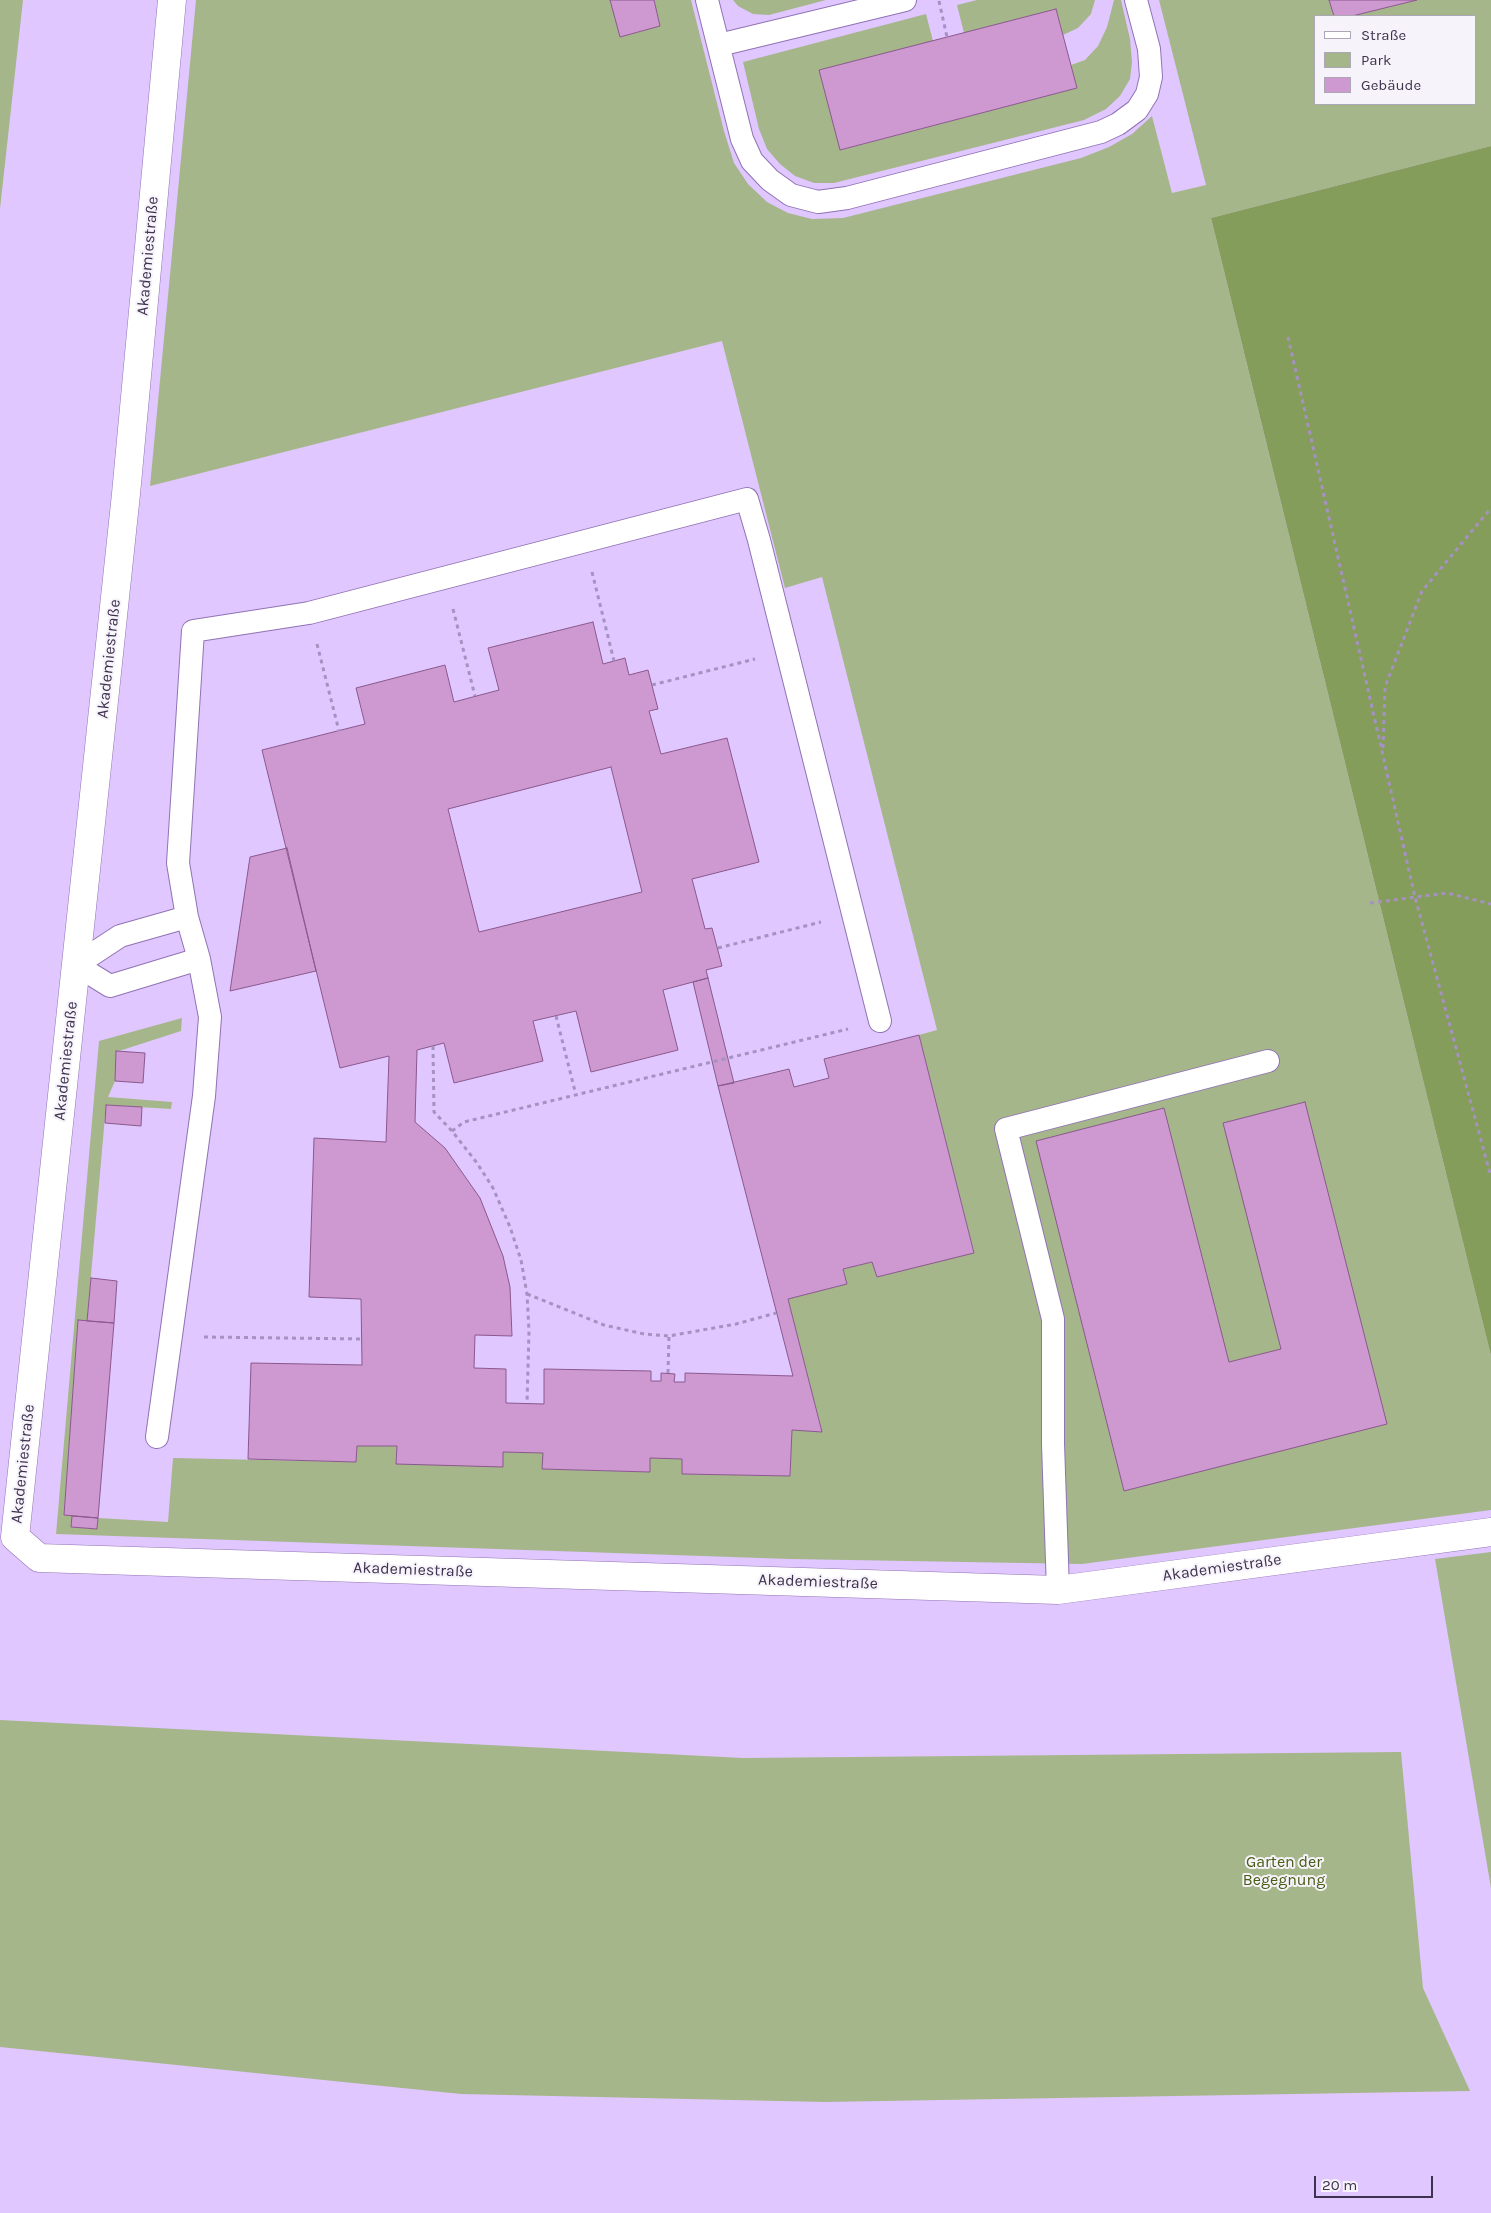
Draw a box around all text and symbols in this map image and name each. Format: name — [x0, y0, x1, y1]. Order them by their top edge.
legend — [1314, 15, 1476, 105]
text: Straße — [1361, 26, 1406, 44]
text: Park — [1361, 51, 1391, 69]
text: Gebäude — [1361, 76, 1421, 94]
street label: Akademiestraße — [133, 196, 163, 316]
street label: Akademiestraße — [93, 598, 125, 720]
street label: Akademiestraße — [50, 1000, 82, 1122]
street label: Akademiestraße — [7, 1403, 39, 1525]
street label: Akademiestraße — [1161, 1550, 1283, 1586]
street label: Akademiestraße — [353, 1558, 473, 1582]
street label: Akademiestraße — [758, 1570, 878, 1594]
park label: Garten der Begegnung — [1243, 1852, 1325, 1890]
scale bar — [1316, 2166, 1435, 2198]
text: 20 m — [1322, 2176, 1357, 2194]

